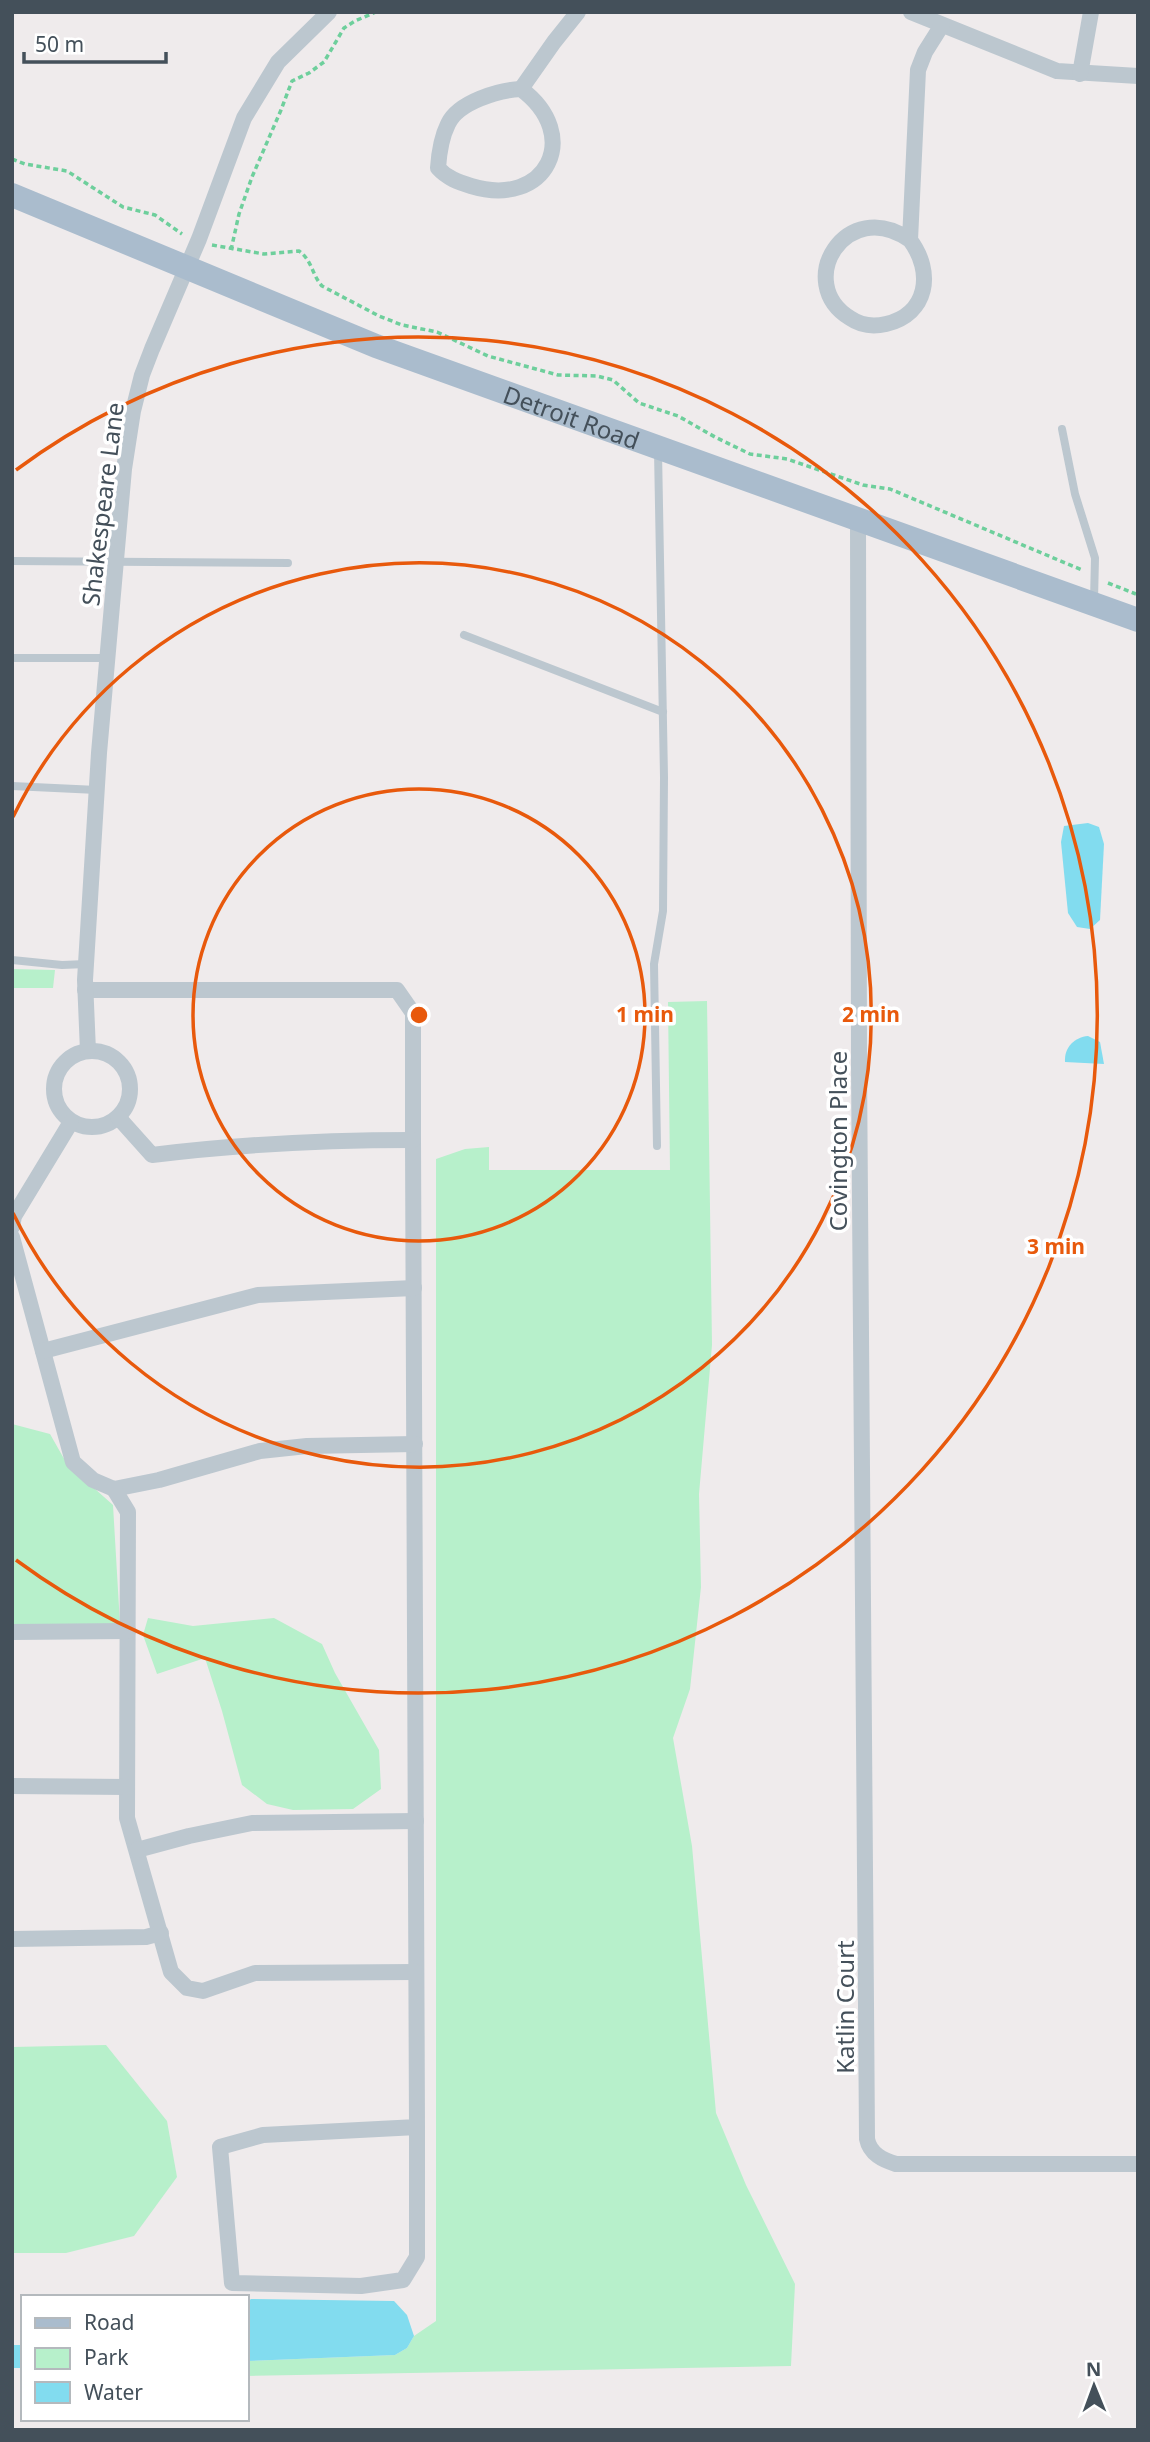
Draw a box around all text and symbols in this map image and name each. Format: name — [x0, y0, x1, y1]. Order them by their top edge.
scale bar — [24, 21, 166, 65]
text: 50 m — [35, 30, 84, 58]
street label: Detroit Road — [499, 377, 644, 456]
street label: Shakespeare Lane — [73, 400, 131, 608]
text: 1 min — [616, 1000, 674, 1028]
text: 2 min — [842, 1000, 900, 1028]
centre of rings — [407, 1003, 431, 1027]
street label: Covington Place — [821, 1051, 854, 1231]
text: 3 min — [1027, 1232, 1085, 1260]
street label: Katlin Court — [828, 1940, 861, 2074]
legend — [21, 2295, 248, 2421]
text: Road — [84, 2308, 134, 2336]
text: Park — [84, 2343, 129, 2371]
north arrow — [1059, 2351, 1129, 2421]
text: N — [1086, 2356, 1102, 2382]
text: Water — [84, 2378, 143, 2406]

